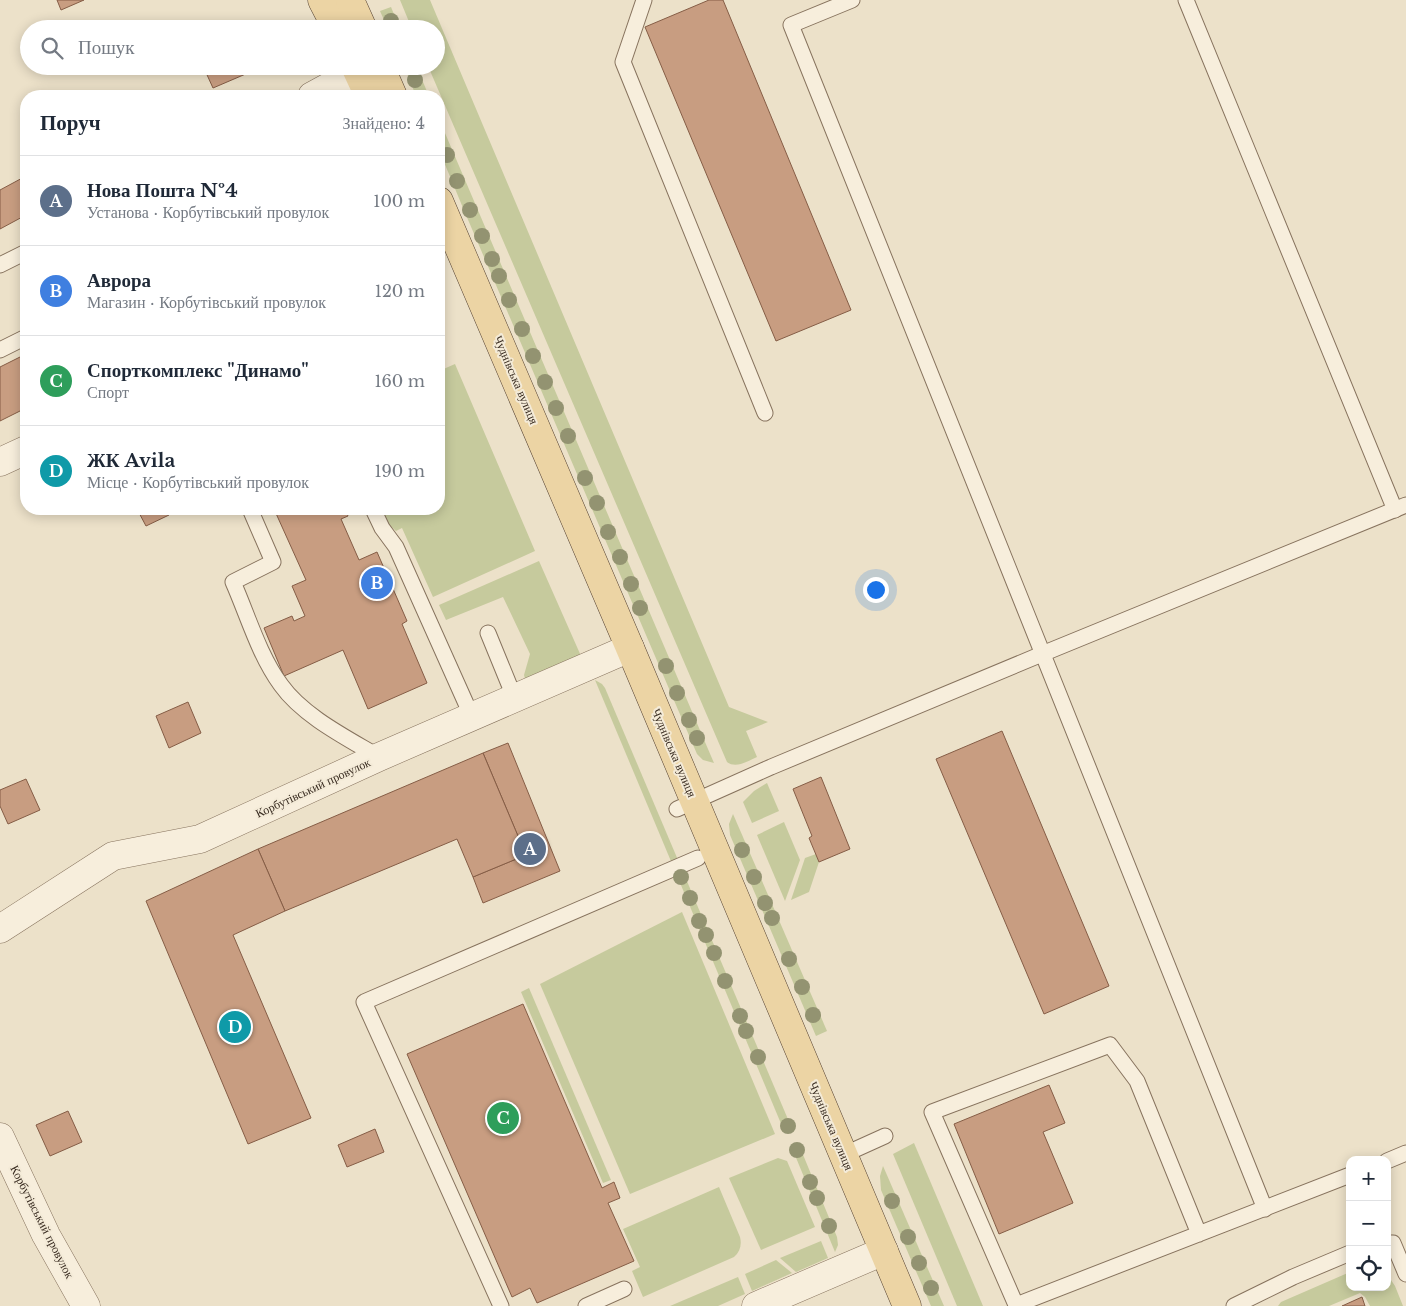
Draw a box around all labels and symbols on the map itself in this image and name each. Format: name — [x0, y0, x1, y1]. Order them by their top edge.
street label: Чуднівська вулиця — [491, 333, 542, 427]
pin: B — [361, 564, 393, 602]
your location — [863, 577, 889, 603]
street label: Чуднівська вулиця — [649, 706, 700, 800]
street label: Корбутівський провулок — [253, 754, 373, 821]
pin: A — [514, 830, 546, 868]
pin: D — [219, 1008, 251, 1046]
street label: Чуднівська вулиця — [806, 1079, 857, 1173]
pin: C — [487, 1099, 519, 1137]
street label: Корбутівський провулок — [7, 1163, 78, 1281]

